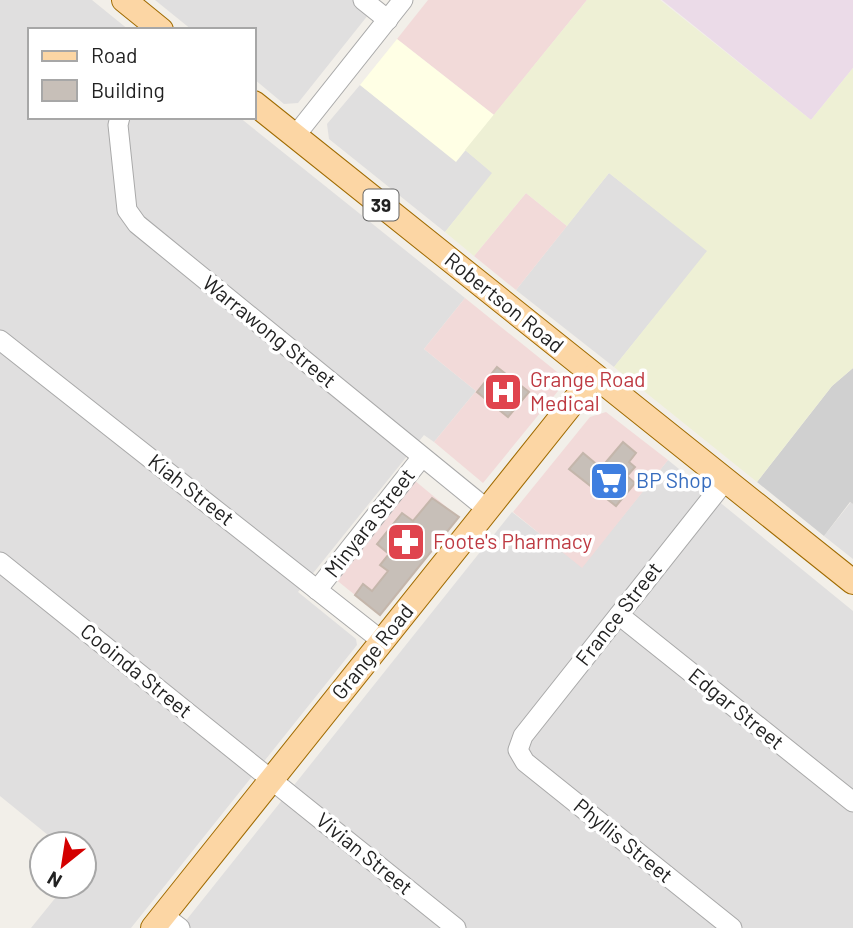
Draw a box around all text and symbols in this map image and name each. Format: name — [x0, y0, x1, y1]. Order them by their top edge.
legend — [28, 28, 256, 119]
text: Road — [91, 42, 137, 67]
text: Building — [91, 77, 165, 102]
road number: 39 — [364, 190, 398, 220]
street label: Robertson Road — [440, 246, 569, 357]
street label: Warrawong Street — [198, 269, 342, 392]
place label: Grange Road Medical — [530, 366, 646, 415]
hospital icon: Grange Road Medical — [482, 371, 524, 413]
street label: Kiah Street — [144, 448, 240, 530]
supermarket icon: BP Shop — [588, 460, 630, 502]
street label: Minyara Street — [318, 463, 419, 582]
place label: BP Shop — [636, 467, 712, 492]
pharmacy icon: Foote's Pharmacy — [385, 521, 427, 563]
place label: Foote's Pharmacy — [433, 528, 593, 553]
street label: France Street — [570, 556, 666, 670]
street label: Grange Road — [326, 598, 418, 704]
street label: Cooinda Street — [76, 617, 198, 722]
street label: Edgar Street — [684, 662, 790, 754]
street label: Phyllis Street — [569, 792, 678, 887]
street label: Vivian Street — [312, 806, 418, 899]
north arrow — [28, 830, 98, 900]
text: N — [43, 867, 65, 893]

